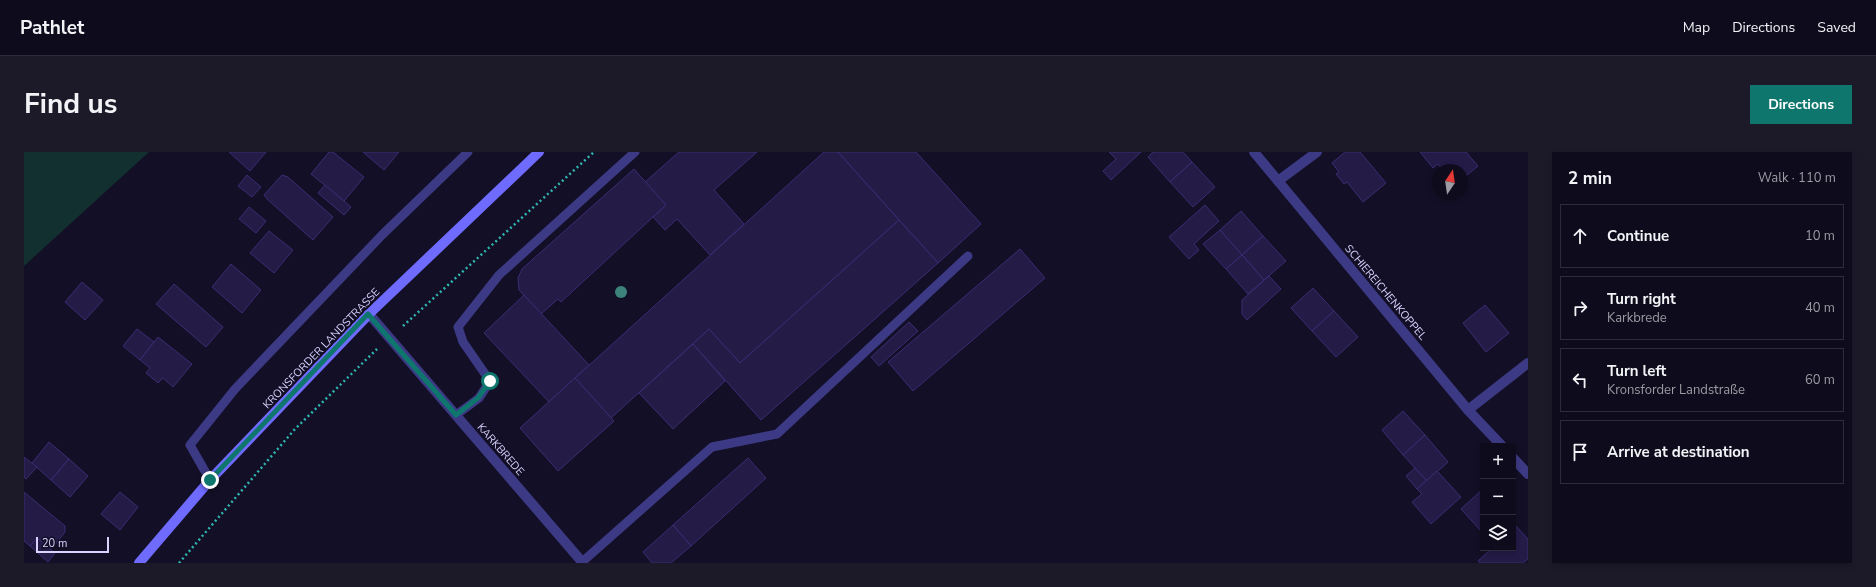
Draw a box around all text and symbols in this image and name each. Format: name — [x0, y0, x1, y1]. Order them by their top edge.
text: Pathlet — [20, 15, 84, 41]
text: Map — [1683, 18, 1710, 37]
text: Directions — [1732, 18, 1795, 37]
text: Saved — [1817, 18, 1856, 37]
text: Find us — [24, 85, 118, 123]
button: Directions — [1750, 85, 1852, 124]
north arrow — [1432, 164, 1468, 200]
text: 2 min — [1568, 167, 1612, 190]
text: Walk · 110 m — [1758, 169, 1836, 187]
icon: ahead — [1569, 225, 1591, 247]
text: Continue — [1607, 226, 1669, 246]
text: 10 m — [1805, 227, 1835, 245]
street label: SCHIEREICHENKOPPEL — [1341, 242, 1430, 343]
street label: KRONSFORDER LANDSTRASSE — [260, 285, 383, 412]
text: Turn right — [1607, 289, 1676, 309]
icon: right — [1569, 297, 1591, 319]
text: 40 m — [1805, 299, 1835, 317]
text: Karkbrede — [1607, 309, 1667, 327]
text: Turn left — [1607, 361, 1666, 381]
icon: left — [1569, 369, 1591, 391]
text: 60 m — [1805, 371, 1835, 389]
route start — [481, 372, 499, 390]
text: Kronsforder Landstraße — [1607, 381, 1745, 399]
street label: KARKBREDE — [474, 420, 527, 479]
icon: arrive — [1569, 441, 1591, 463]
text: Arrive at destination — [1607, 442, 1750, 462]
map controls — [1480, 443, 1516, 551]
button: + — [1480, 443, 1516, 479]
route end — [201, 471, 219, 489]
button: − — [1480, 479, 1516, 515]
button: layers — [1480, 515, 1516, 551]
scale bar — [36, 535, 109, 554]
text: 20 m — [42, 536, 67, 551]

